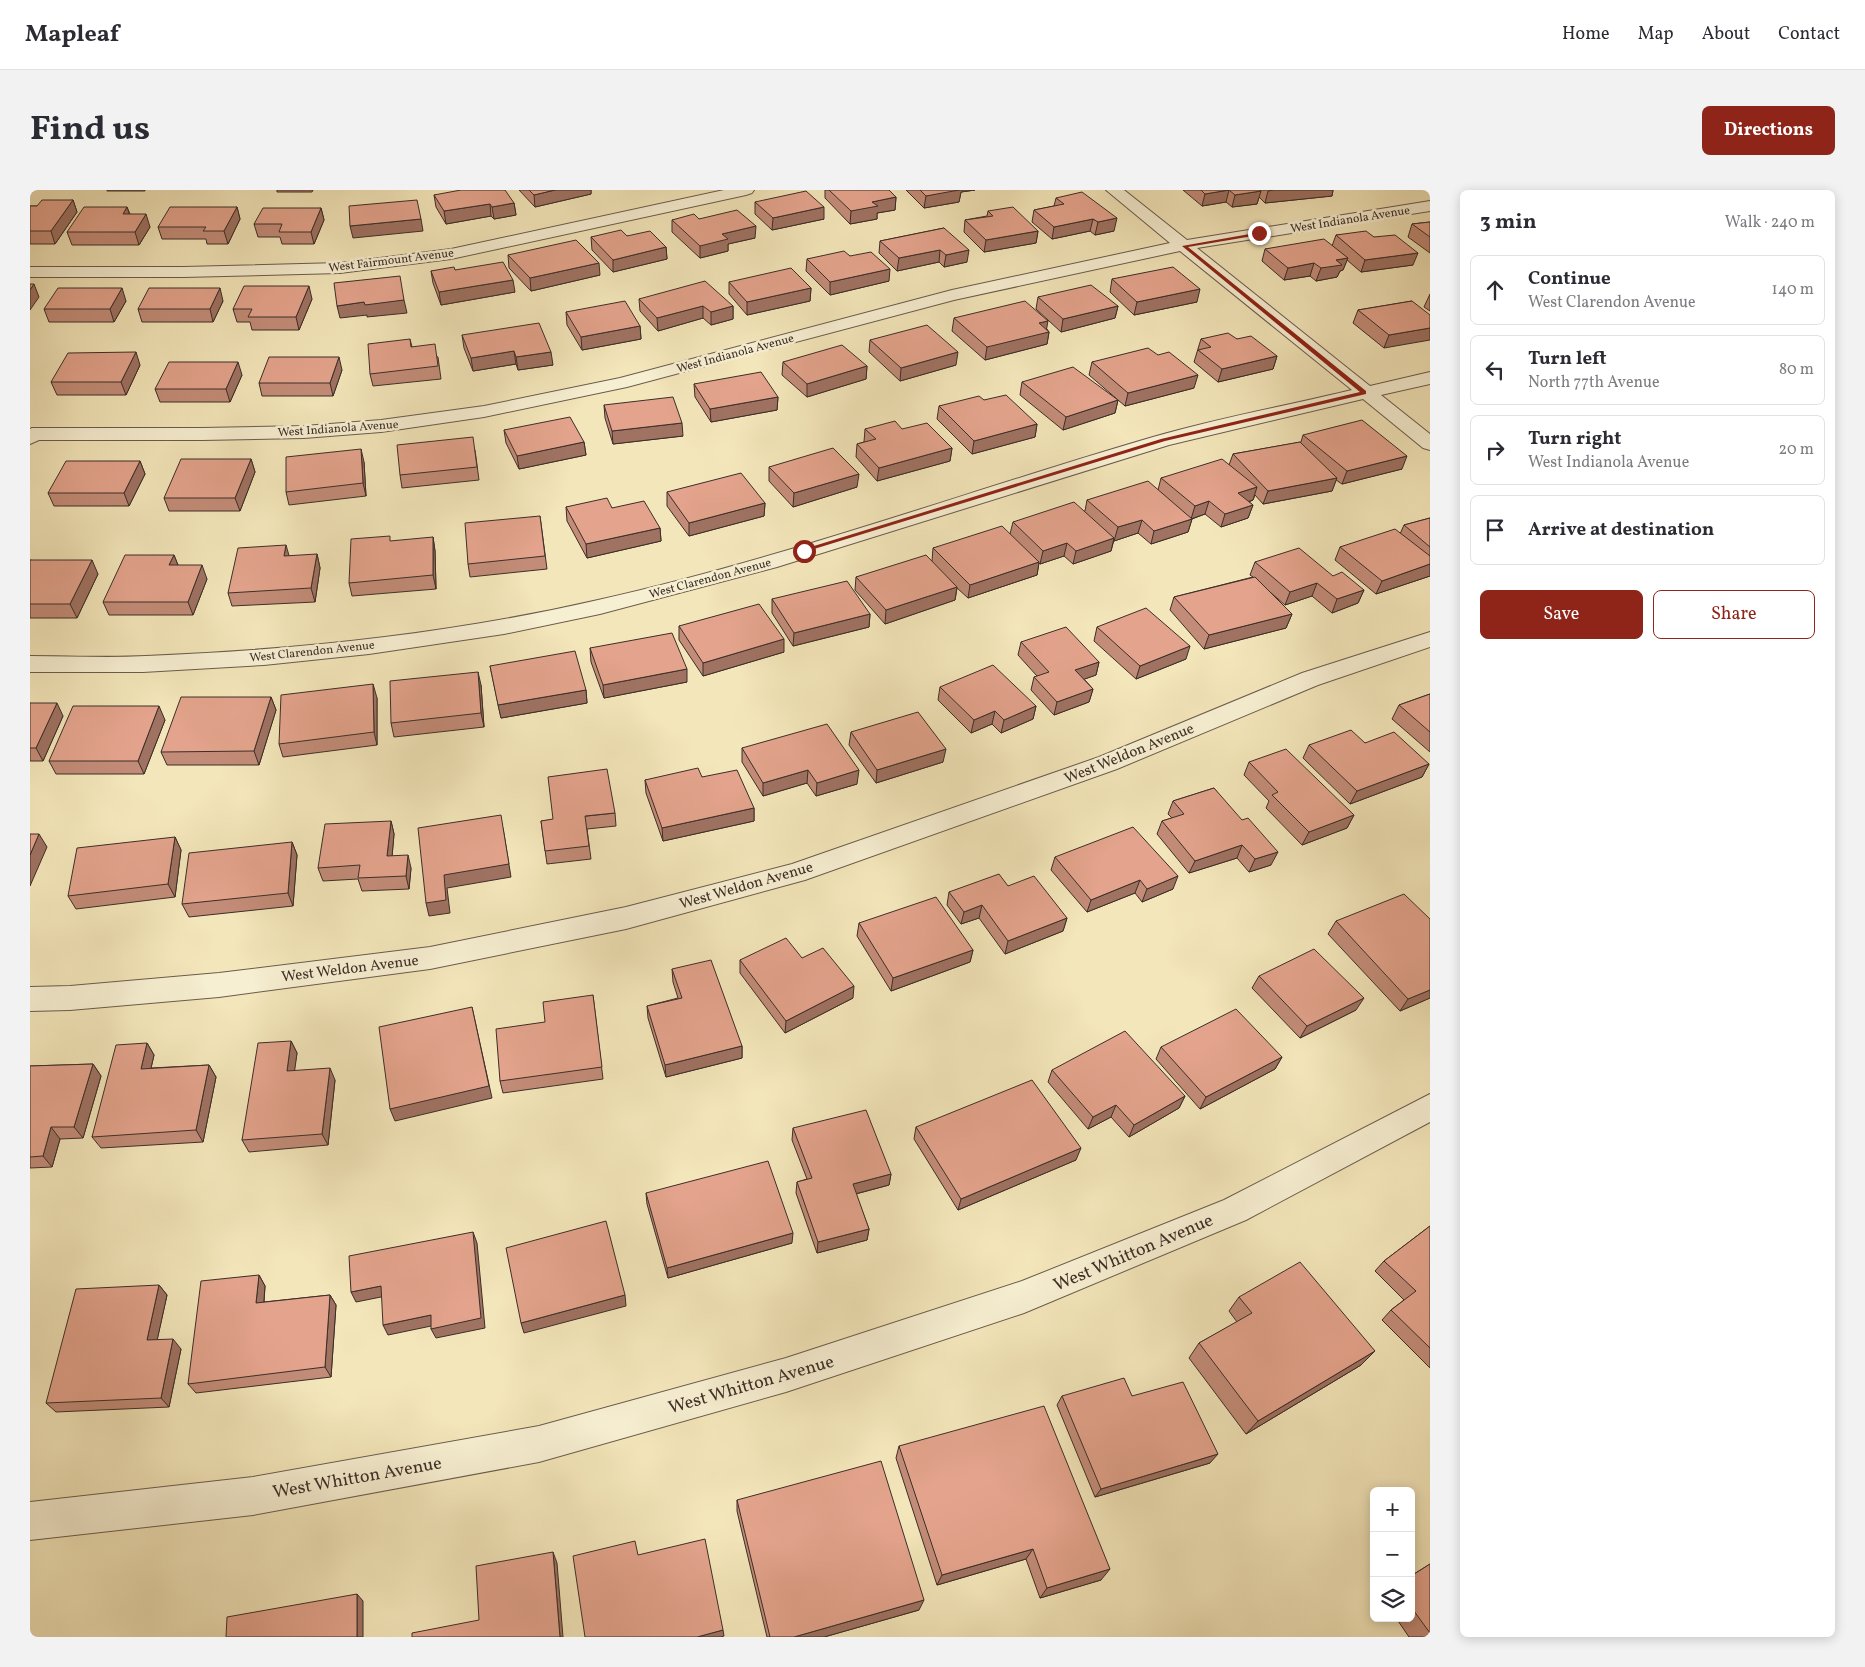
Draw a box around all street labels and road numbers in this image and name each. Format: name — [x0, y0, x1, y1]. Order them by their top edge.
street label: West Indianola Avenue — [1289, 203, 1411, 237]
street label: West Fairmount Avenue — [328, 245, 455, 277]
street label: West Indianola Avenue — [675, 331, 796, 377]
street label: West Indianola Avenue — [277, 417, 399, 441]
street label: West Clarendon Avenue — [647, 555, 773, 603]
street label: West Clarendon Avenue — [249, 637, 376, 667]
street label: West Weldon Avenue — [1062, 719, 1198, 790]
street label: West Weldon Avenue — [677, 857, 816, 916]
street label: West Weldon Avenue — [280, 951, 420, 988]
street label: West Whitton Avenue — [1050, 1208, 1217, 1298]
street label: West Whitton Avenue — [666, 1350, 837, 1421]
street label: West Whitton Avenue — [271, 1451, 444, 1506]

